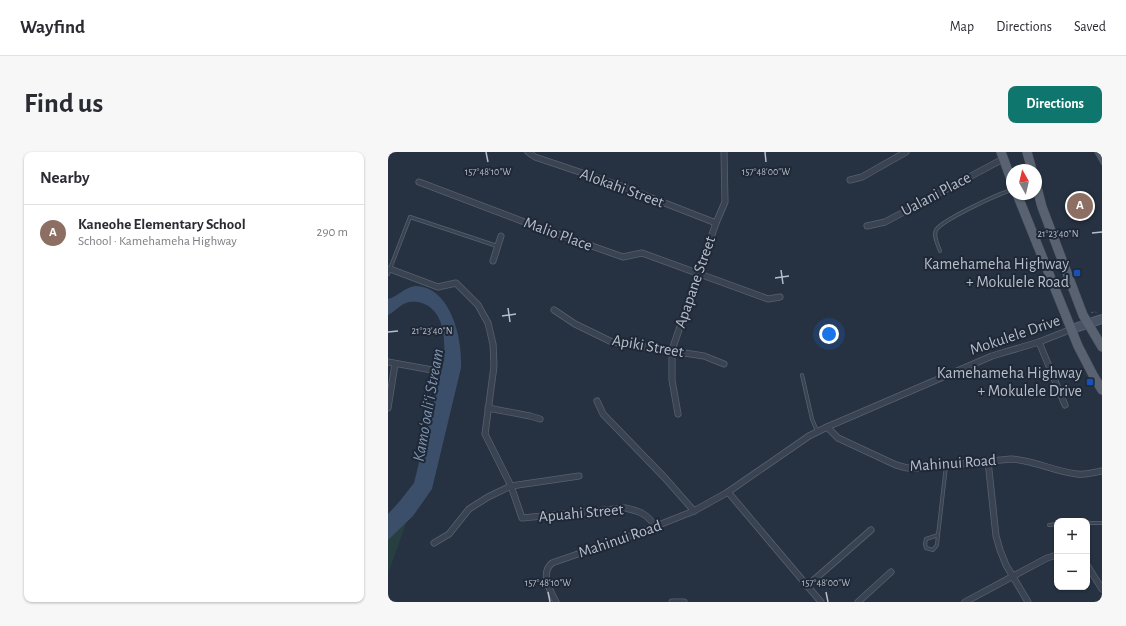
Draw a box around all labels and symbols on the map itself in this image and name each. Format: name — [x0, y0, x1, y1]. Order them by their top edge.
north arrow — [1006, 164, 1042, 200]
street label: Alokahi Street — [578, 165, 666, 211]
text: 157°48'10"W — [465, 167, 511, 177]
text: 157°48'00"W — [742, 167, 790, 177]
street label: Ualani Place — [899, 169, 973, 219]
pin: A — [1067, 191, 1093, 221]
street label: Malio Place — [522, 214, 594, 254]
text: 21°23'40"N — [1038, 229, 1078, 239]
street label: Apapane Street — [672, 234, 718, 330]
place label: Kamehameha Highway + Mokulele Road — [924, 256, 1069, 290]
marker: Kamehameha Highway + Mokulele Road — [1072, 268, 1082, 278]
street label: Mokulele Drive — [968, 312, 1062, 358]
your location — [819, 324, 839, 344]
text: 21°23'40"N — [412, 326, 452, 336]
street label: Apiki Street — [611, 332, 685, 360]
water label: Kamoʻoaliʻi Stream — [410, 347, 446, 463]
place label: Kamehameha Highway + Mokulele Drive — [937, 365, 1082, 399]
marker: Kamehameha Highway + Mokulele Drive — [1085, 377, 1095, 387]
street label: Mahinui Road — [909, 452, 997, 474]
street label: Apuahi Street — [538, 501, 624, 525]
street label: Mahinui Road — [576, 517, 664, 561]
text: 157°48'10"W — [525, 578, 571, 588]
text: 157°48'00"W — [802, 578, 850, 588]

